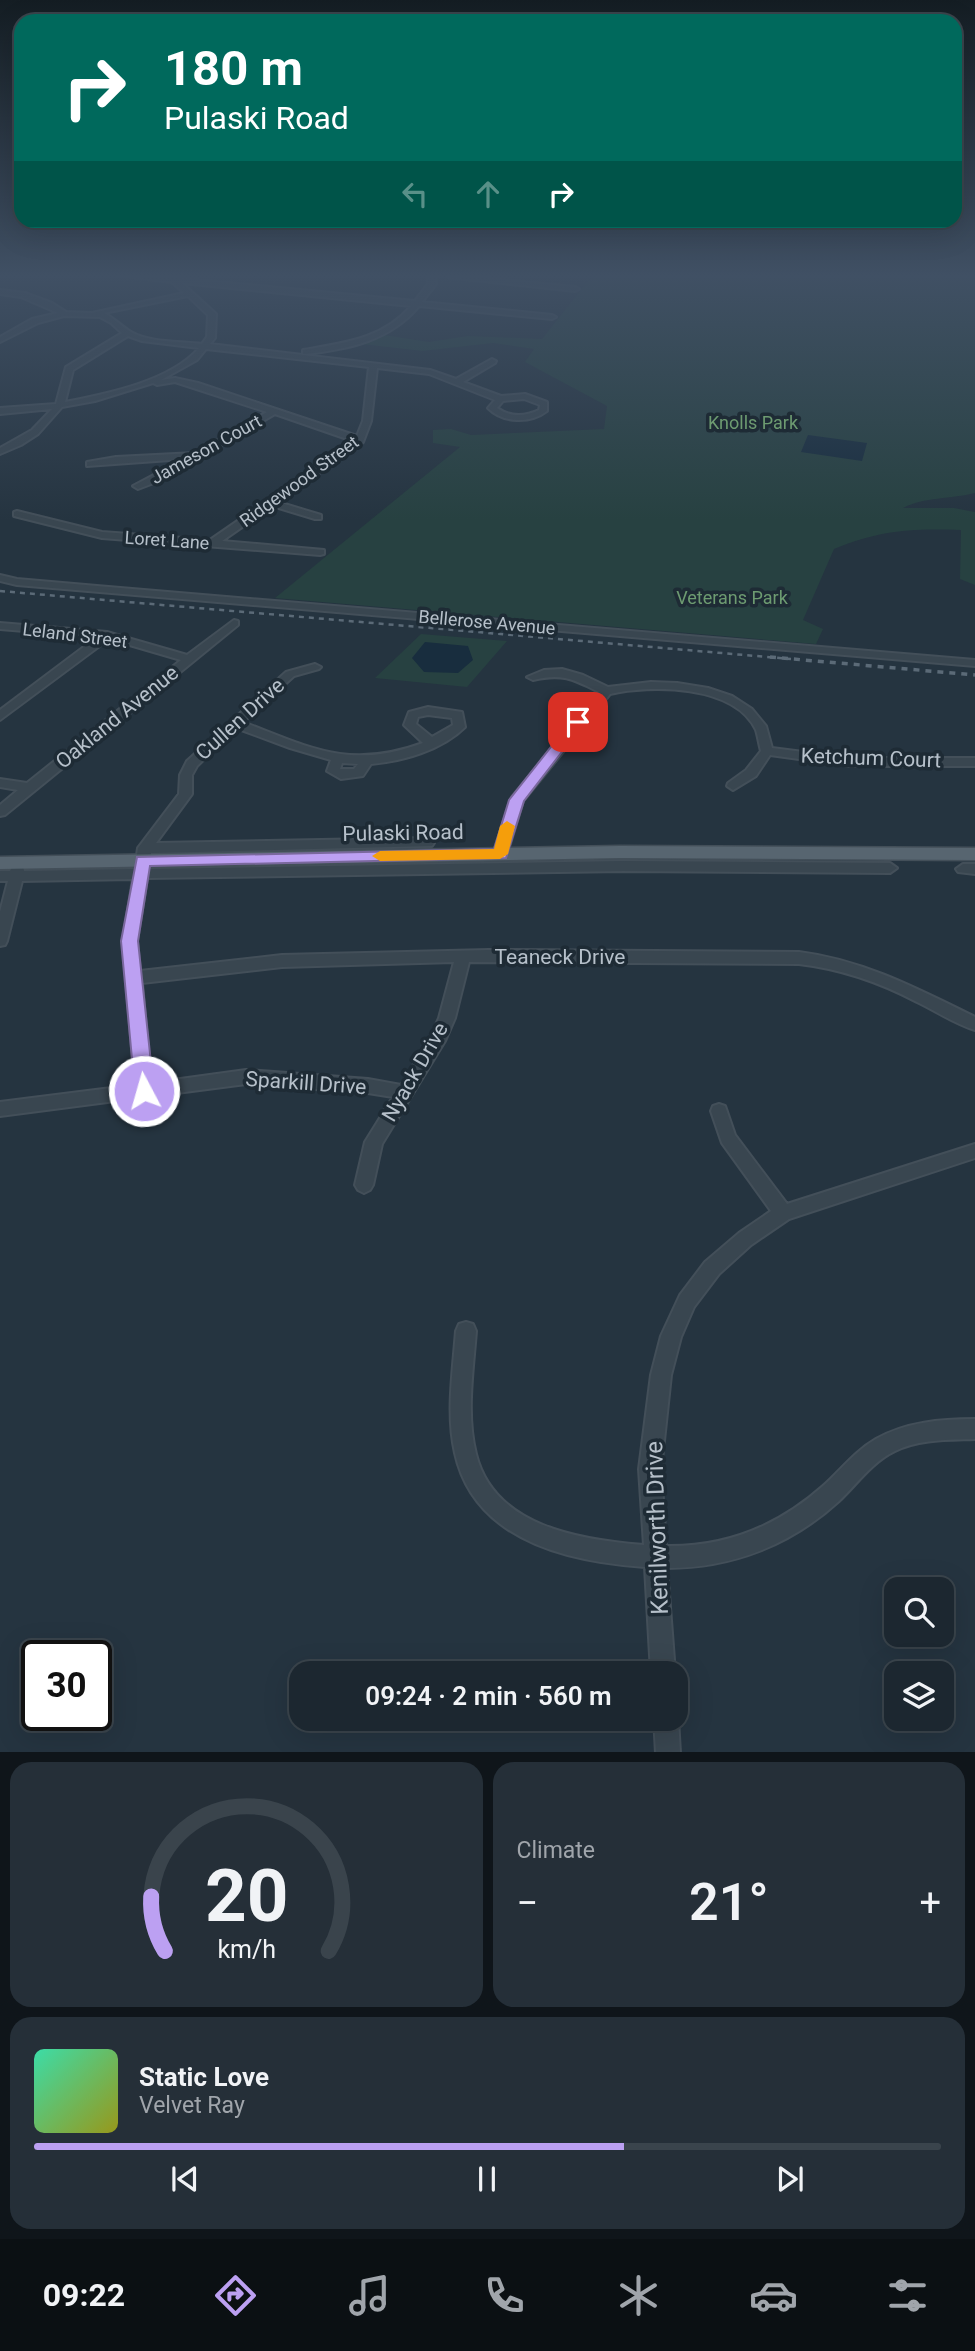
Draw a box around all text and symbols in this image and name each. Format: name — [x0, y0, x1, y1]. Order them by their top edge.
text: 180 m — [164, 40, 303, 97]
icon: right — [49, 42, 140, 133]
text: Pulaski Road — [164, 99, 349, 137]
icon: left — [396, 175, 434, 213]
icon: ahead — [469, 175, 507, 213]
icon: right — [542, 175, 580, 213]
street label: Jameson Court — [147, 410, 265, 488]
park label: Knolls Park — [708, 412, 799, 433]
street label: Ridgewood Street — [236, 431, 362, 531]
street label: Loret Lane — [124, 527, 210, 553]
park label: Veterans Park — [676, 587, 789, 608]
street label: Bellerose Avenue — [418, 606, 556, 638]
street label: Leland Street — [21, 618, 129, 652]
street label: Oakland Avenue — [51, 660, 183, 774]
street label: Cullen Drive — [191, 673, 289, 765]
pin — [548, 692, 608, 752]
icon: arrive — [559, 703, 597, 741]
street label: Ketchum Court — [800, 744, 942, 772]
street label: Pulaski Road — [342, 820, 464, 846]
street label: Teaneck Drive — [495, 945, 625, 969]
street label: Nyack Drive — [377, 1018, 453, 1126]
position arrow — [107, 1054, 181, 1128]
street label: Sparkill Drive — [245, 1067, 367, 1099]
street label: Kenilworth Drive — [640, 1441, 674, 1615]
map controls — [884, 1577, 954, 1731]
button: search — [884, 1577, 954, 1647]
speed limit sign: 30 — [21, 1640, 112, 1731]
button: layers — [884, 1661, 954, 1731]
text: 09:24 · 2 min · 560 m — [365, 1681, 612, 1711]
text: Climate — [517, 1837, 595, 1864]
text: 20 — [204, 1853, 288, 1939]
text: 21° — [689, 1872, 769, 1933]
text: − — [517, 1881, 538, 1925]
text: + — [919, 1881, 941, 1925]
text: km/h — [217, 1934, 276, 1963]
text: Static Love — [139, 2062, 269, 2092]
text: Velvet Ray — [139, 2092, 245, 2119]
icon: previous — [166, 2160, 204, 2198]
icon: pause — [468, 2160, 506, 2198]
icon: next — [771, 2160, 809, 2198]
icon: directions — [211, 2271, 260, 2320]
icon: music — [345, 2271, 394, 2320]
icon: phone — [480, 2271, 529, 2320]
icon: climate — [614, 2271, 663, 2320]
icon: car — [749, 2271, 798, 2320]
icon: filters — [883, 2271, 932, 2320]
text: 09:22 — [43, 2276, 125, 2314]

